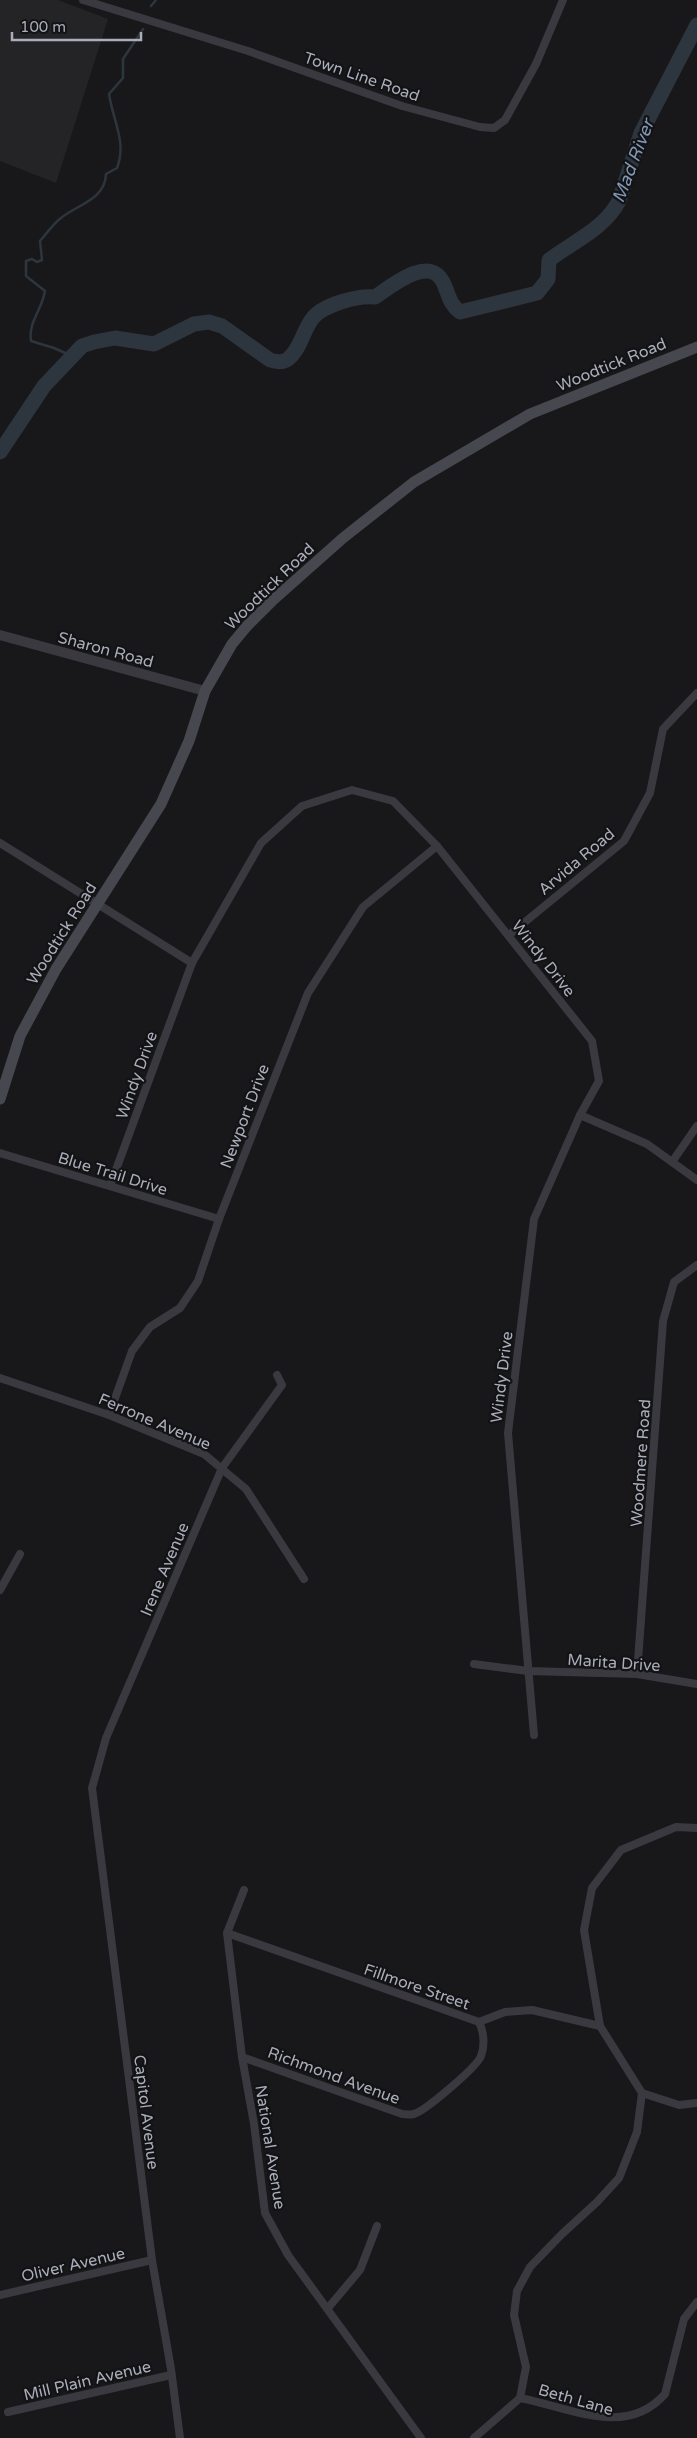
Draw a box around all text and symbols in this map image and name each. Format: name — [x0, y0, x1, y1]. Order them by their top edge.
scale bar — [12, 10, 141, 42]
text: 100 m — [20, 18, 66, 36]
street label: Town Line Road — [301, 48, 422, 106]
water label: Mad River — [607, 114, 660, 206]
street label: Woodtick Road — [554, 334, 669, 396]
street label: Woodtick Road — [221, 539, 319, 634]
street label: Sharon Road — [56, 628, 156, 672]
street label: Arvida Road — [534, 824, 619, 900]
street label: Woodtick Road — [22, 879, 101, 988]
street label: Windy Drive — [507, 916, 579, 1001]
street label: Windy Drive — [112, 1029, 162, 1122]
street label: Newport Drive — [216, 1061, 274, 1171]
street label: Blue Trail Drive — [56, 1148, 170, 1200]
street label: Windy Drive — [486, 1330, 518, 1424]
street label: Ferrone Avenue — [95, 1389, 214, 1455]
street label: Woodmere Road — [627, 1398, 655, 1528]
street label: Irene Avenue — [136, 1520, 194, 1619]
street label: Marita Drive — [567, 1650, 661, 1676]
street label: Fillmore Street — [361, 1959, 472, 2014]
street label: Richmond Avenue — [265, 2043, 403, 2109]
street label: Capitol Avenue — [129, 2054, 163, 2171]
street label: National Avenue — [250, 2084, 290, 2211]
street label: Oliver Avenue — [19, 2243, 127, 2287]
street label: Mill Plain Avenue — [22, 2357, 153, 2405]
street label: Beth Lane — [536, 2380, 616, 2420]

